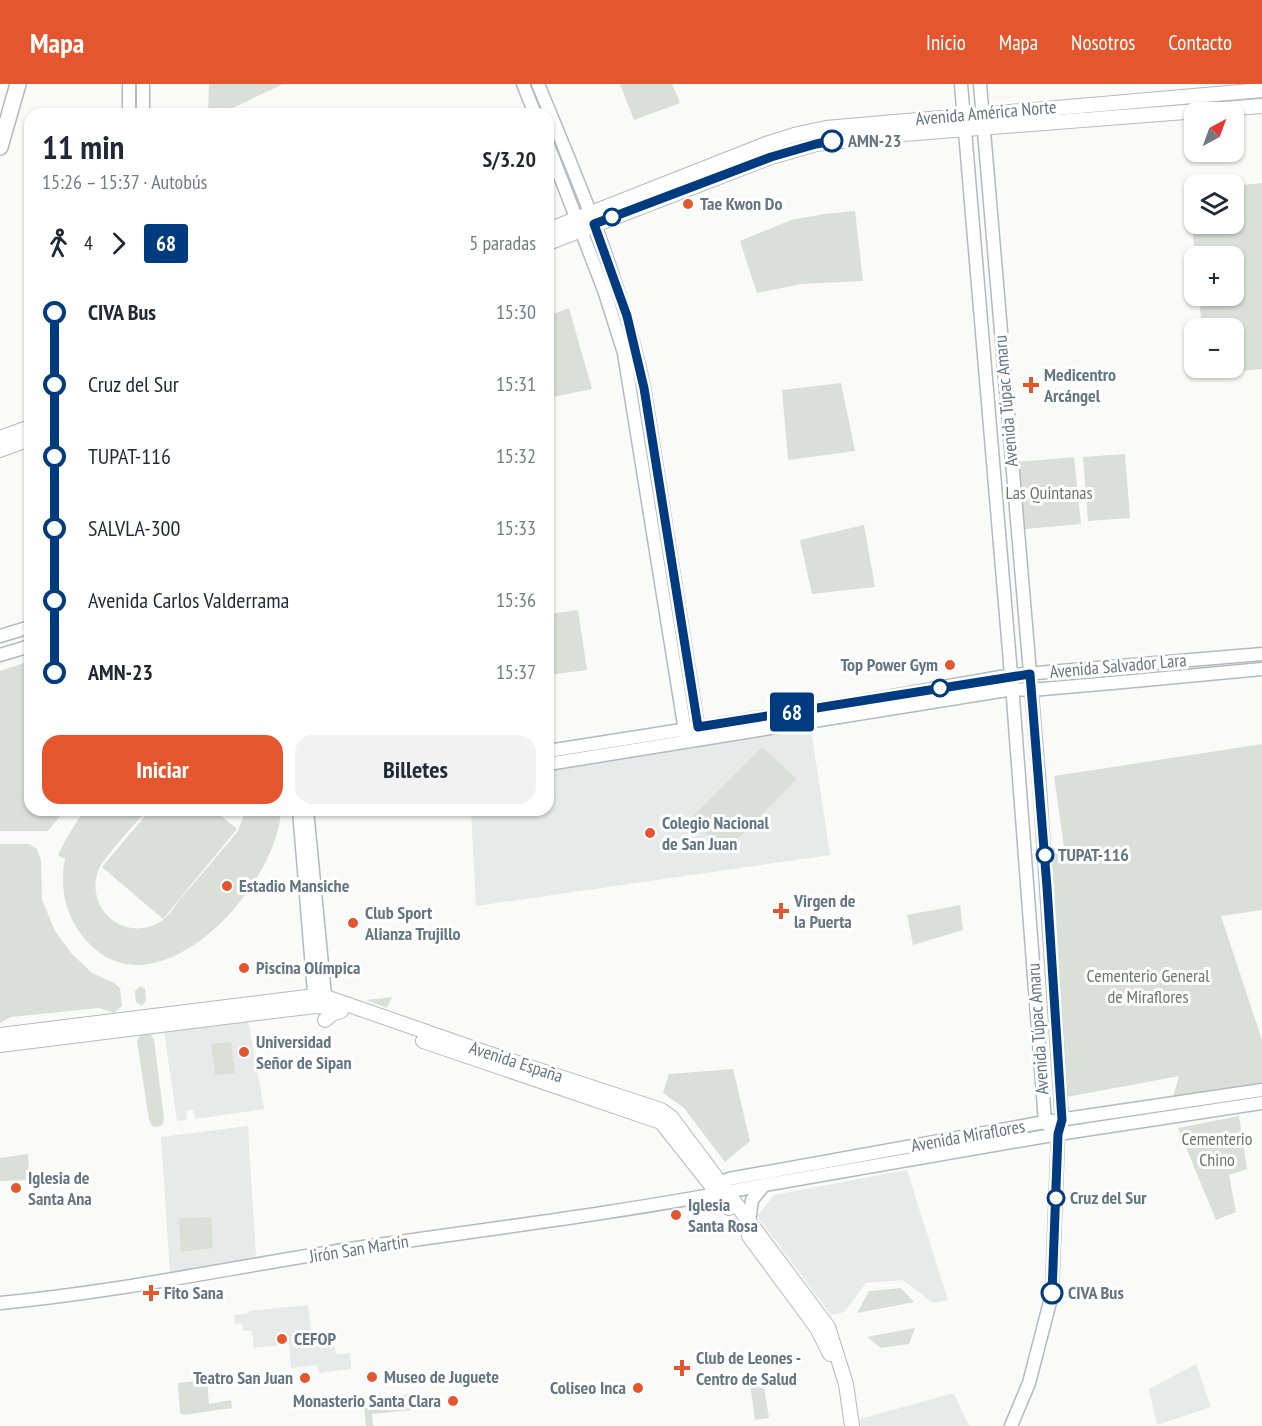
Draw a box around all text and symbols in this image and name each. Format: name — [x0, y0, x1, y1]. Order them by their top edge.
text: Mapa — [30, 24, 84, 61]
text: Inicio — [926, 29, 966, 56]
text: Mapa — [999, 29, 1038, 56]
text: Nosotros — [1071, 29, 1135, 56]
text: Contacto — [1168, 29, 1232, 56]
street label: Avenida América Norte — [914, 95, 1057, 130]
north arrow — [1184, 102, 1244, 162]
map controls — [1184, 102, 1244, 378]
text: 11 min — [42, 125, 124, 168]
place label: AMN-23 — [847, 129, 901, 152]
marker: AMN-23 — [821, 130, 843, 152]
text: S/3.20 — [482, 145, 536, 173]
text: 15:26 – 15:37 · Autobús — [42, 169, 207, 195]
button: layers — [1184, 174, 1244, 234]
place label: Tae Kwon Do — [700, 192, 782, 215]
marker: Tae Kwon Do — [681, 197, 695, 211]
unlabelled marker — [603, 208, 621, 226]
icon: walk — [42, 227, 75, 260]
icon: forward — [102, 227, 135, 260]
text: 4 — [84, 230, 93, 256]
text: 68 — [156, 230, 176, 257]
text: 5 paradas — [469, 230, 536, 256]
button: + — [1184, 246, 1244, 306]
text: CIVA Bus — [88, 298, 156, 326]
text: 15:30 — [496, 299, 536, 325]
button: − — [1184, 318, 1244, 378]
street label: Avenida Túpac Amaru — [988, 334, 1023, 468]
place label: Medicentro Arcángel — [1043, 363, 1116, 407]
text: Cruz del Sur — [88, 370, 179, 398]
text: 15:31 — [496, 371, 536, 397]
marker: Medicentro Arcángel — [1022, 376, 1040, 394]
text: TUPAT-116 — [88, 442, 171, 470]
text: 15:32 — [496, 443, 536, 469]
park label: Las Quintanas — [1005, 481, 1093, 504]
text: SALVLA-300 — [88, 514, 180, 542]
text: 15:33 — [496, 515, 536, 541]
text: Avenida Carlos Valderrama — [88, 586, 289, 614]
text: 15:36 — [496, 587, 536, 613]
street label: Avenida Salvador Lara — [1049, 648, 1187, 683]
place label: Top Power Gym — [840, 653, 938, 676]
text: AMN-23 — [88, 658, 153, 686]
marker: Top Power Gym — [943, 658, 957, 672]
text: 15:37 — [496, 659, 536, 685]
unlabelled marker — [931, 679, 949, 697]
line badge: 68 — [765, 692, 819, 732]
text: 68 — [782, 699, 802, 726]
button: Iniciar — [42, 735, 283, 804]
button: Billetes — [295, 735, 536, 804]
place label: Colegio Nacional de San Juan — [662, 811, 770, 855]
marker: Colegio Nacional de San Juan — [643, 826, 657, 840]
place label: TUPAT-116 — [1058, 843, 1129, 866]
marker: TUPAT-116 — [1036, 846, 1054, 864]
place label: Estadio Mansiche — [239, 874, 350, 897]
marker: Estadio Mansiche — [220, 879, 234, 893]
place label: Virgen de la Puerta — [793, 889, 856, 933]
place label: Club Sport Alianza Trujillo — [364, 901, 461, 945]
marker: Virgen de la Puerta — [772, 902, 790, 920]
marker: Club Sport Alianza Trujillo — [346, 916, 360, 930]
place label: Piscina Olímpica — [256, 956, 360, 979]
marker: Piscina Olímpica — [237, 961, 251, 975]
street label: Avenida Túpac Amaru — [1021, 962, 1054, 1096]
park label: Cementerio General de Miraflores — [1087, 964, 1210, 1008]
place label: Universidad Señor de Sipan — [256, 1030, 352, 1074]
street label: Avenida España — [467, 1036, 566, 1087]
marker: Universidad Señor de Sipan — [237, 1045, 251, 1059]
street label: Avenida Miraflores — [909, 1114, 1027, 1157]
park label: Cementerio Chino — [1181, 1127, 1253, 1171]
place label: Iglesia de Santa Ana — [28, 1166, 92, 1210]
marker: Iglesia de Santa Ana — [9, 1181, 23, 1195]
place label: Cruz del Sur — [1070, 1186, 1147, 1209]
marker: Cruz del Sur — [1047, 1189, 1065, 1207]
place label: Iglesia Santa Rosa — [688, 1193, 758, 1237]
marker: Iglesia Santa Rosa — [669, 1208, 683, 1222]
street label: Jirón San Martín — [307, 1229, 410, 1268]
place label: Fito Sana — [164, 1281, 223, 1304]
place label: CIVA Bus — [1068, 1281, 1124, 1304]
marker: CIVA Bus — [1041, 1282, 1063, 1304]
marker: Fito Sana — [142, 1284, 160, 1302]
place label: CEFOP — [294, 1327, 336, 1350]
marker: CEFOP — [275, 1332, 289, 1346]
place label: Club de Leones - Centro de Salud — [696, 1346, 801, 1390]
marker: Club de Leones - Centro de Salud — [673, 1359, 691, 1377]
place label: Museo de Juguete — [384, 1365, 499, 1388]
place label: Teatro San Juan — [193, 1366, 293, 1389]
marker: Museo de Juguete — [365, 1370, 379, 1384]
marker: Teatro San Juan — [298, 1371, 312, 1385]
place label: Coliseo Inca — [550, 1376, 626, 1399]
marker: Coliseo Inca — [631, 1381, 645, 1395]
place label: Monasterio Santa Clara — [293, 1389, 441, 1412]
marker: Monasterio Santa Clara — [446, 1394, 460, 1408]

